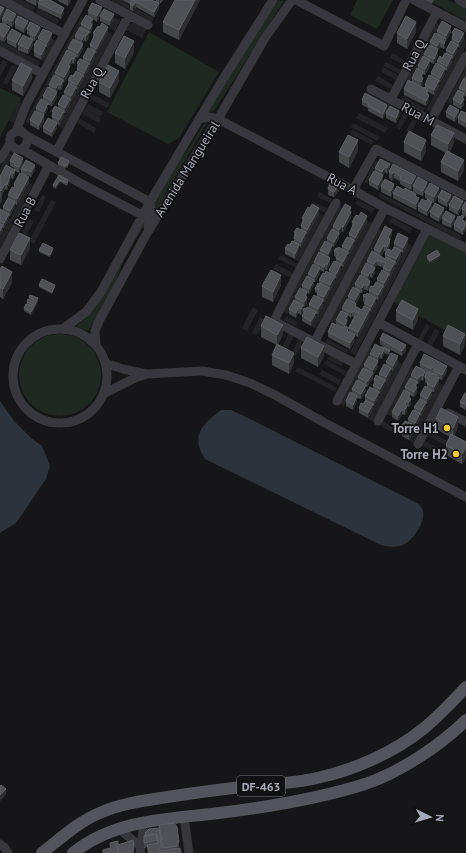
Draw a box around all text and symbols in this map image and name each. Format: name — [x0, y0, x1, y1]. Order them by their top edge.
street label: Rua Q — [399, 35, 430, 74]
street label: Rua Q — [76, 63, 108, 102]
street label: Rua M — [399, 98, 437, 130]
street label: Avenida Mangueiral — [151, 118, 223, 220]
street label: Rua A — [324, 169, 360, 199]
street label: Rua B — [10, 194, 40, 230]
place label: Torre H1 — [391, 420, 439, 437]
marker: Torre H1 — [442, 423, 452, 433]
place label: Torre H2 — [400, 446, 448, 463]
marker: Torre H2 — [451, 449, 461, 459]
road number: DF-463 — [237, 776, 285, 796]
north arrow — [410, 797, 450, 837]
text: N — [433, 814, 447, 822]

